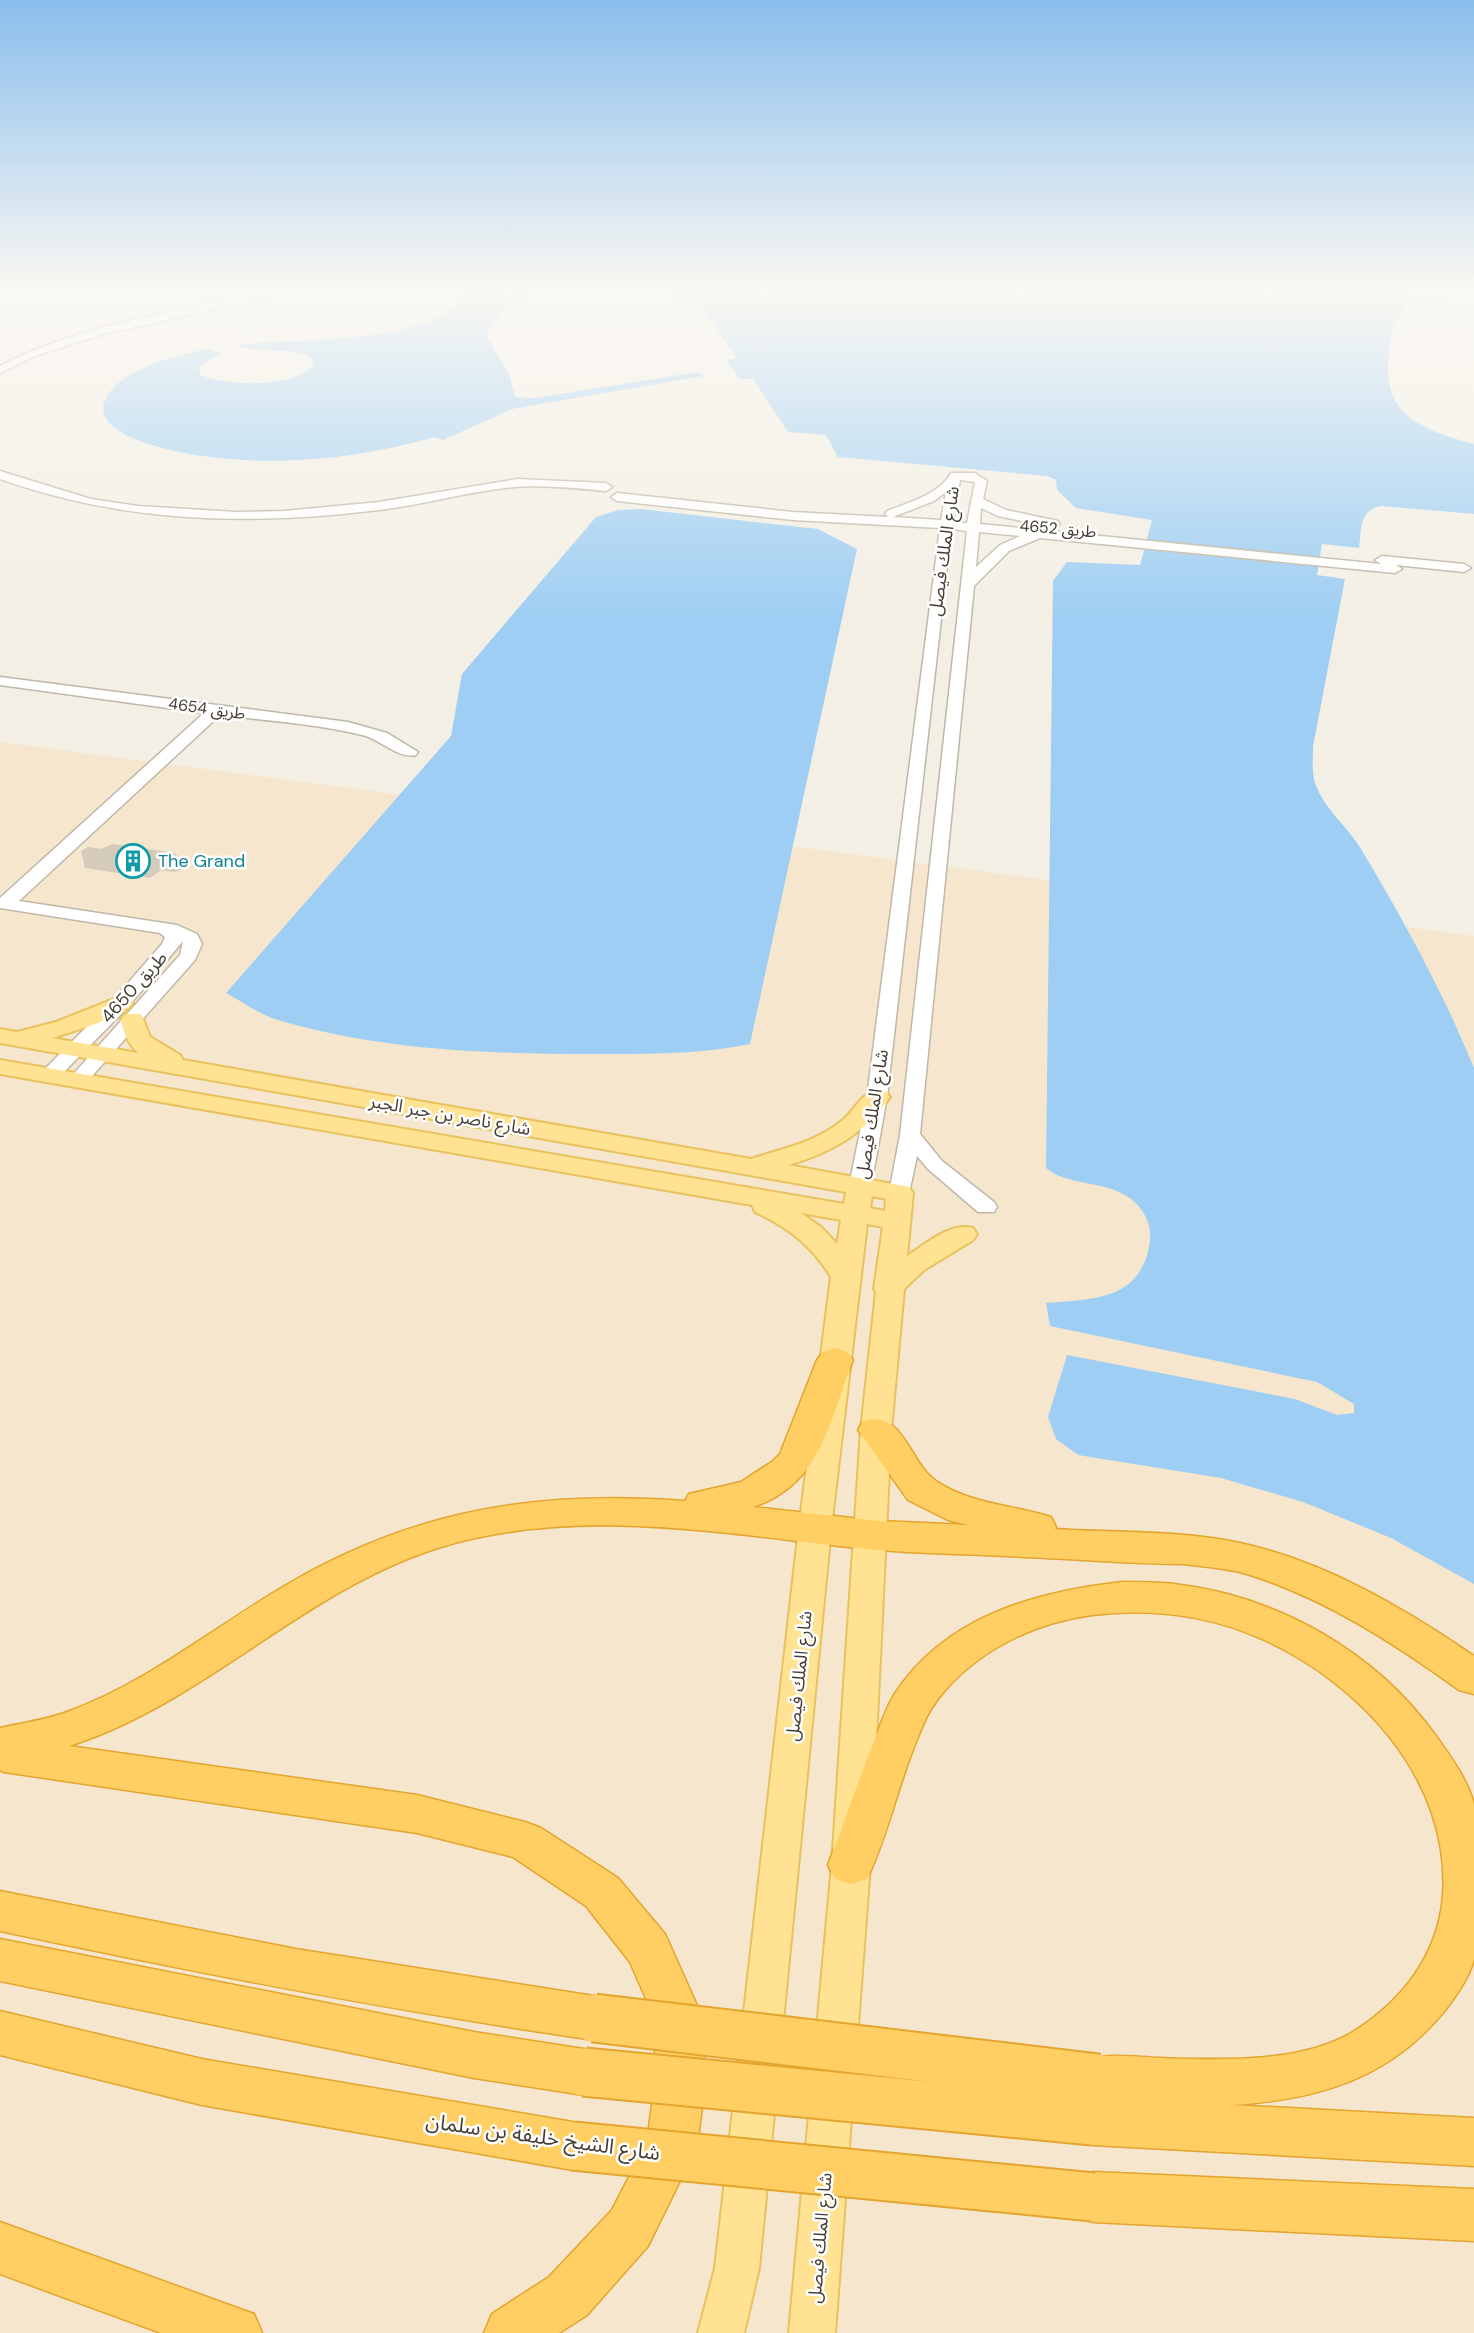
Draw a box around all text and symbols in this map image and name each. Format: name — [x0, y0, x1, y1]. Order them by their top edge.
street label: شارع الملك فيصل — [923, 484, 967, 618]
street label: طريق 4652 — [1019, 515, 1097, 542]
street label: طريق 4654 — [167, 693, 247, 724]
building icon: The Grand — [114, 842, 152, 880]
place label: The Grand — [158, 849, 245, 873]
street label: طريق 4650 — [95, 946, 173, 1028]
street label: شارع الملك فيصل — [850, 1047, 896, 1181]
street label: شارع ناصر بن جبر الجبر — [366, 1089, 533, 1143]
street label: شارع الملك فيصل — [780, 1610, 820, 1743]
street label: شارع الشيخ خليفة بن سلمان — [424, 2107, 662, 2168]
street label: شارع الملك فيصل — [802, 2172, 840, 2304]

